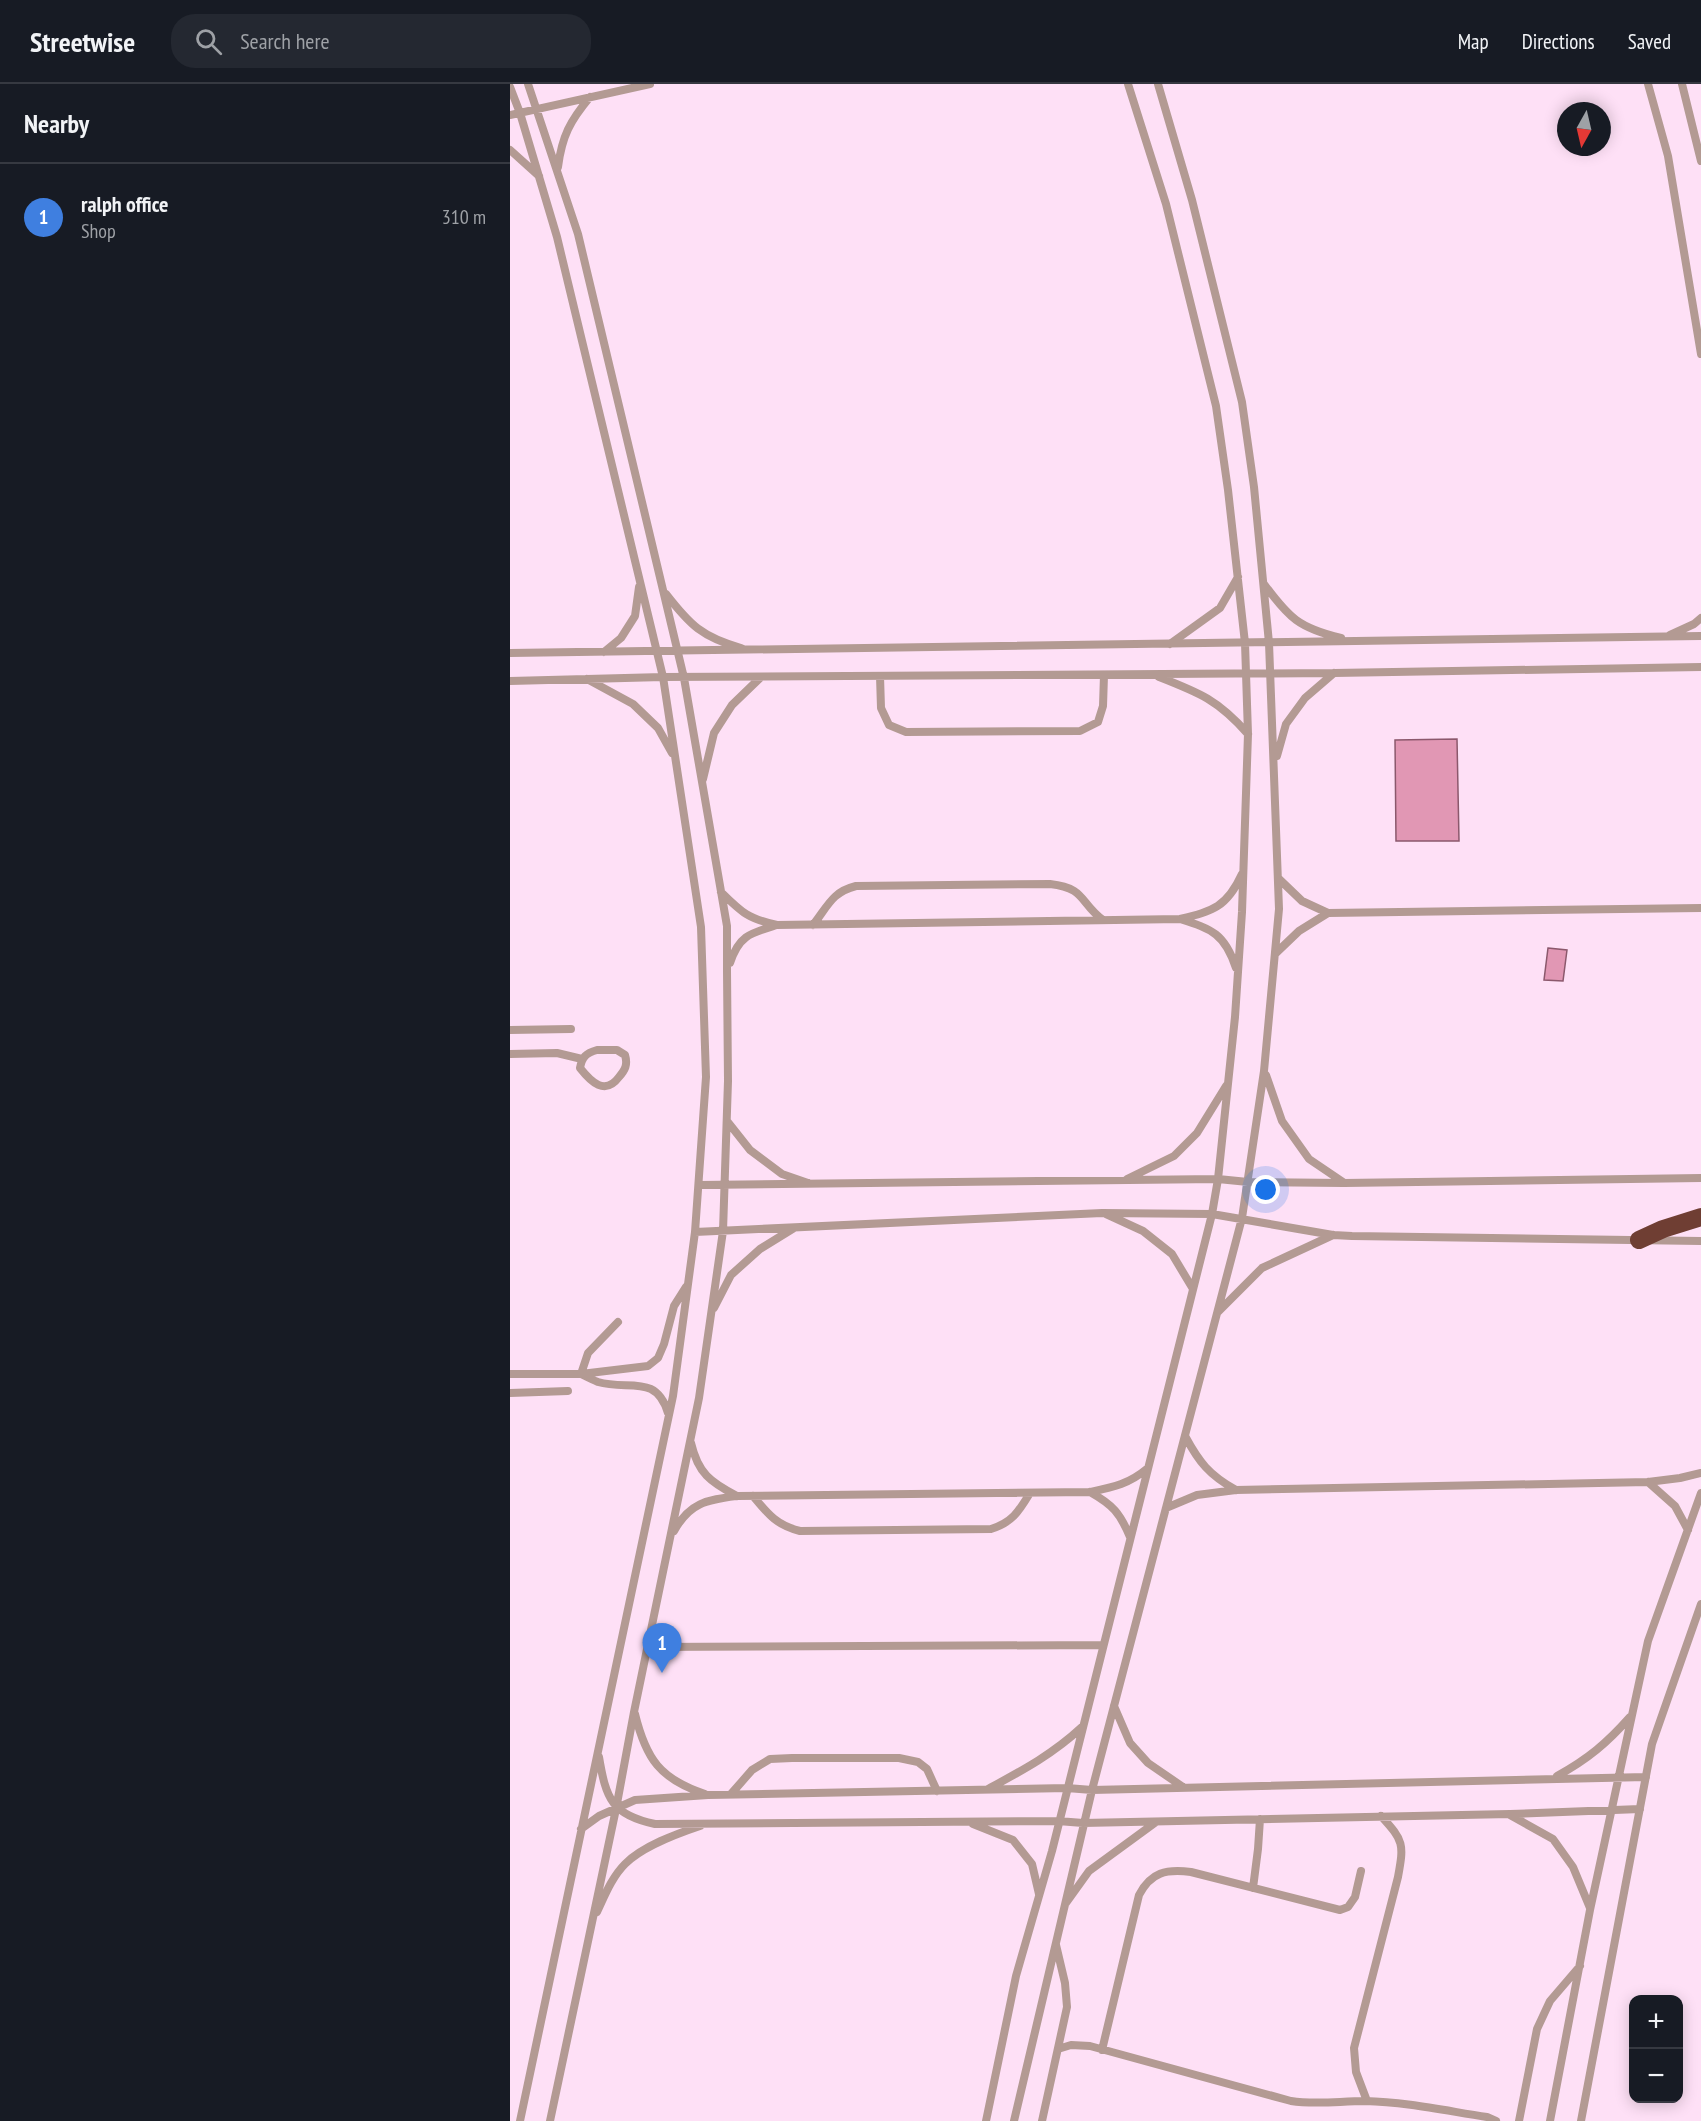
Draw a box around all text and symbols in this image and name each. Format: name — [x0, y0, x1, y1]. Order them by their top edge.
search box — [171, 14, 591, 68]
text: Streetwise — [30, 23, 135, 60]
icon: search — [192, 25, 225, 58]
text: Search here — [240, 27, 330, 55]
text: Map — [1458, 28, 1489, 55]
text: Directions — [1522, 28, 1595, 55]
text: Saved — [1628, 28, 1671, 55]
north arrow — [1557, 102, 1611, 156]
text: Nearby — [24, 107, 89, 140]
text: ralph office — [81, 190, 169, 218]
text: 1 — [39, 204, 48, 230]
text: 310 m — [442, 204, 486, 230]
text: Shop — [81, 218, 116, 244]
your location — [1251, 1175, 1280, 1204]
pin: 1 — [642, 1624, 682, 1673]
map controls — [1629, 1995, 1683, 2103]
button: + — [1629, 1995, 1683, 2049]
button: − — [1629, 2049, 1683, 2103]

